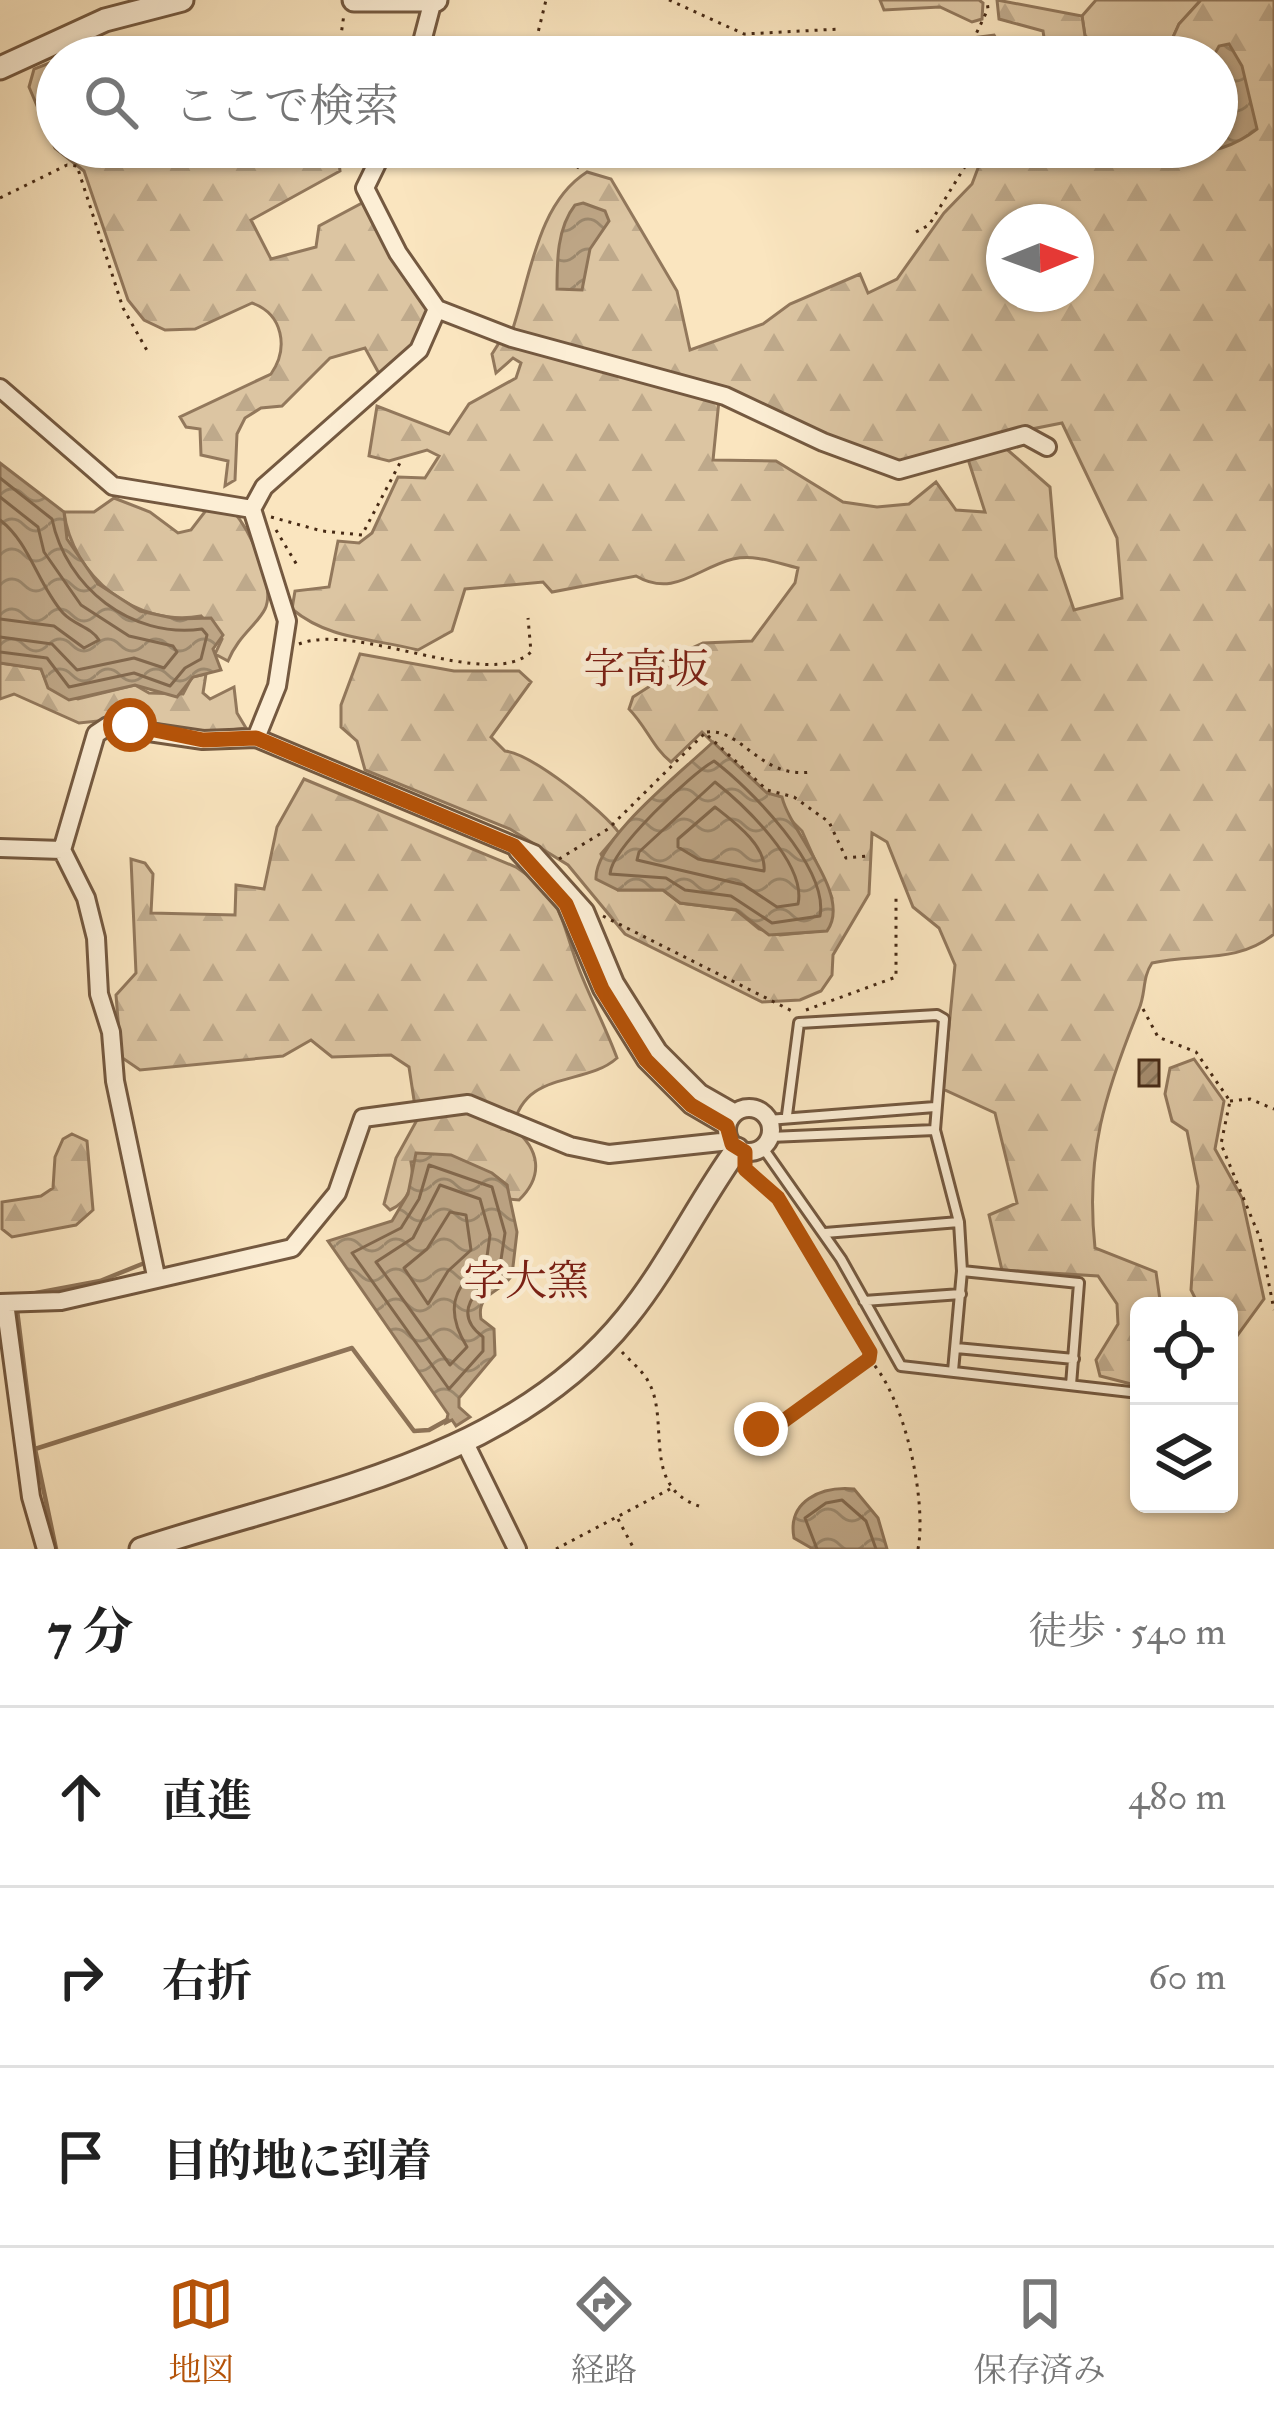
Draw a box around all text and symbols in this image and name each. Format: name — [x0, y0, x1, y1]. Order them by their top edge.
search box — [36, 36, 1238, 168]
icon: search — [78, 69, 144, 135]
text: ここで検索 — [174, 79, 399, 135]
north arrow — [986, 204, 1094, 312]
district label: 字高坂 — [583, 644, 709, 696]
route start — [103, 698, 157, 752]
district label: 字大窯 — [463, 1256, 589, 1308]
map controls — [1130, 1297, 1238, 1513]
button: locate — [1130, 1297, 1238, 1405]
route end — [734, 1402, 788, 1456]
button: layers — [1130, 1405, 1238, 1513]
text: 7 分 — [48, 1601, 133, 1665]
text: 徒歩 · 540 m — [1028, 1607, 1226, 1656]
icon: ahead — [48, 1764, 114, 1830]
text: 480 m — [1128, 1772, 1226, 1821]
text: 直進 — [162, 1774, 252, 1830]
icon: right — [48, 1944, 114, 2010]
text: 60 m — [1148, 1952, 1226, 2001]
text: 右折 — [162, 1954, 252, 2010]
icon: arrive — [48, 2124, 114, 2190]
text: 目的地に到着 — [162, 2134, 432, 2190]
tab: 地図 — [168, 2271, 234, 2391]
tab: 経路 — [571, 2271, 637, 2391]
tab: 保存済み — [974, 2271, 1106, 2391]

